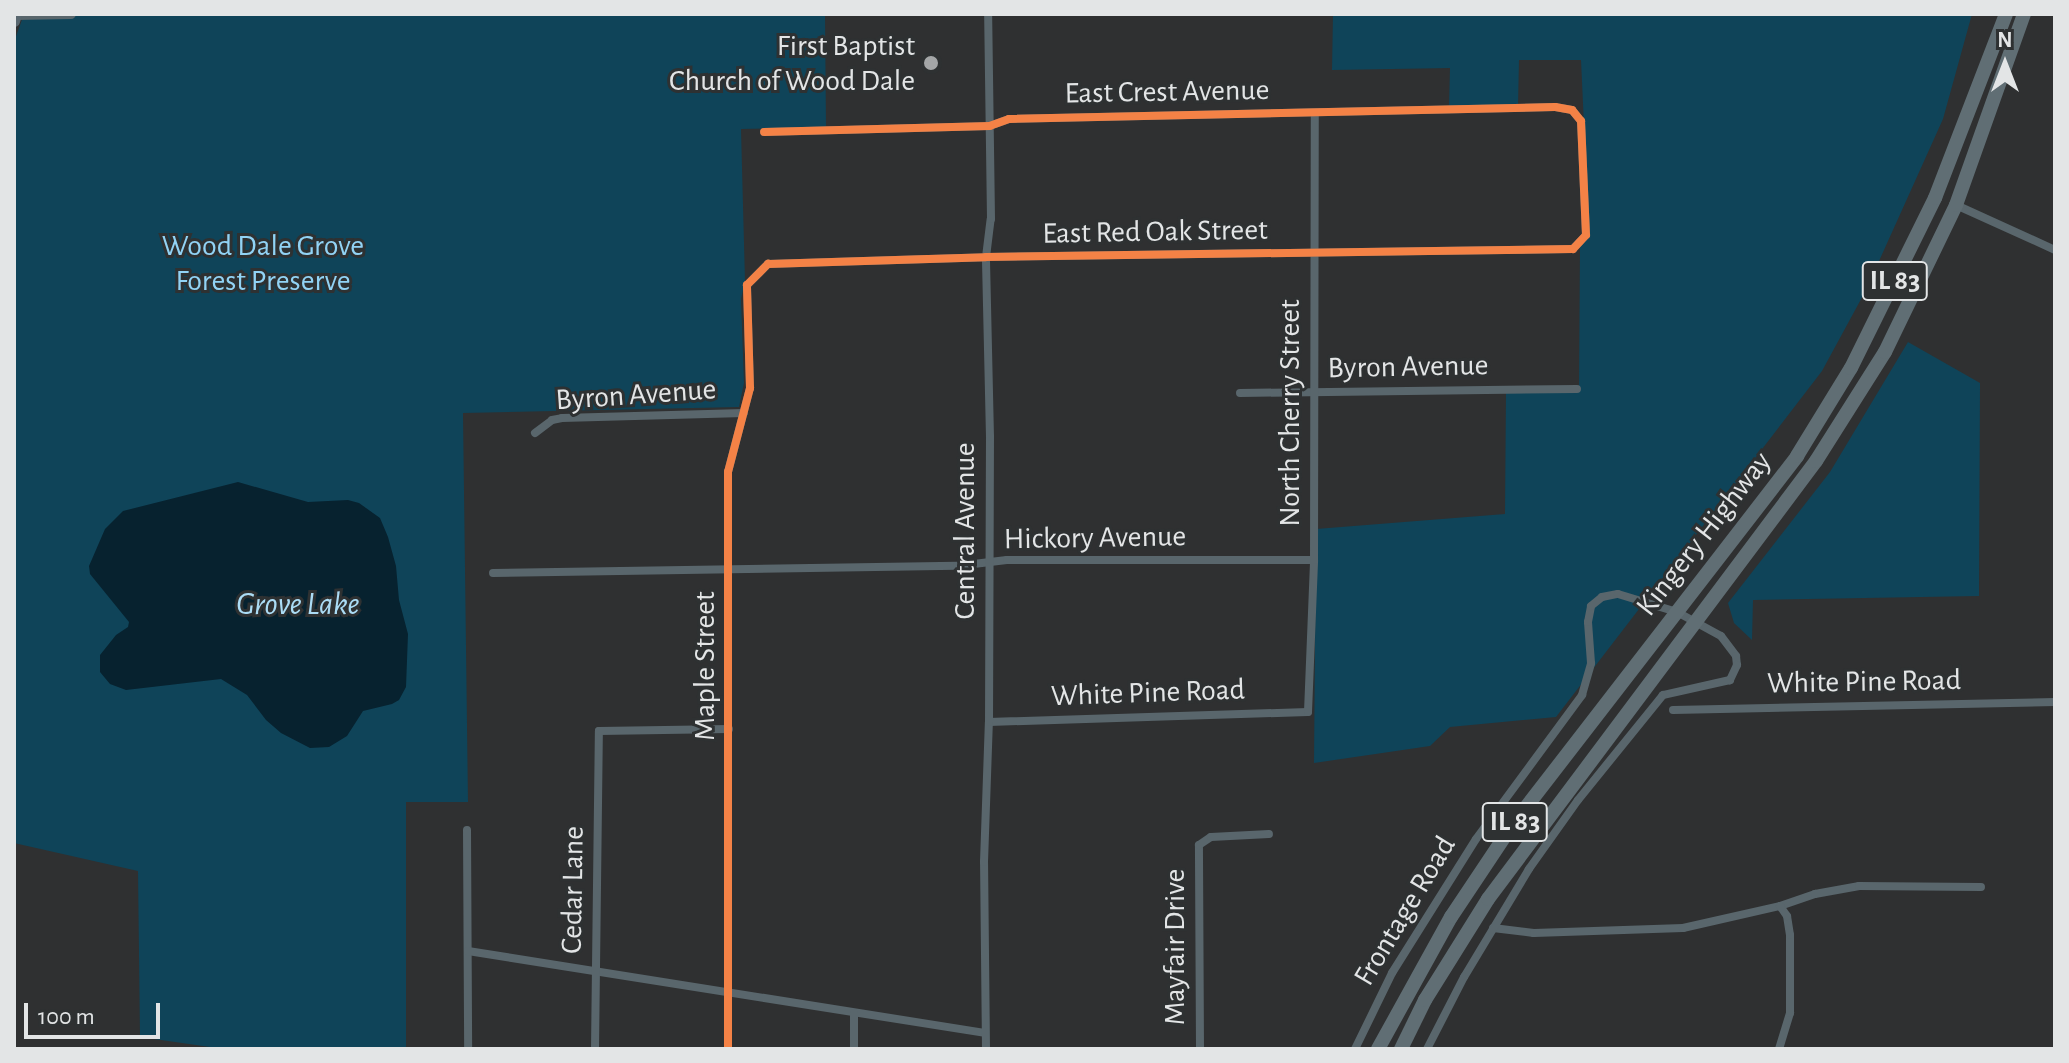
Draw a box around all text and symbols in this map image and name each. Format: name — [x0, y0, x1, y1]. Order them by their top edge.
north arrow — [1965, 24, 2045, 104]
place label: First Baptist Church of Wood Dale — [669, 28, 915, 98]
text: N — [1997, 29, 2013, 51]
marker: First Baptist Church of Wood Dale — [922, 54, 940, 72]
street label: East Crest Avenue — [1064, 72, 1270, 112]
street label: East Red Oak Street — [1042, 212, 1268, 252]
park label: Wood Dale Grove Forest Preserve — [162, 228, 364, 298]
road number: IL 83 — [1861, 257, 1929, 305]
street label: North Cherry Street — [1272, 299, 1308, 527]
street label: Byron Avenue — [1327, 348, 1489, 386]
street label: Byron Avenue — [554, 371, 718, 419]
street label: Central Avenue — [947, 443, 983, 619]
street label: Kingery Highway — [1629, 445, 1779, 623]
street label: Hickory Avenue — [1004, 518, 1186, 558]
water label: Grove Lake — [236, 585, 360, 623]
street label: Maple Street — [687, 591, 723, 741]
street label: White Pine Road — [1767, 662, 1961, 702]
street label: White Pine Road — [1050, 672, 1246, 714]
road number: IL 83 — [1481, 798, 1549, 846]
street label: Cedar Lane — [554, 826, 592, 954]
street label: Frontage Road — [1346, 830, 1464, 992]
street label: Mayfair Drive — [1157, 869, 1193, 1025]
scale bar — [28, 987, 164, 1037]
text: 100 m — [38, 1005, 95, 1029]

